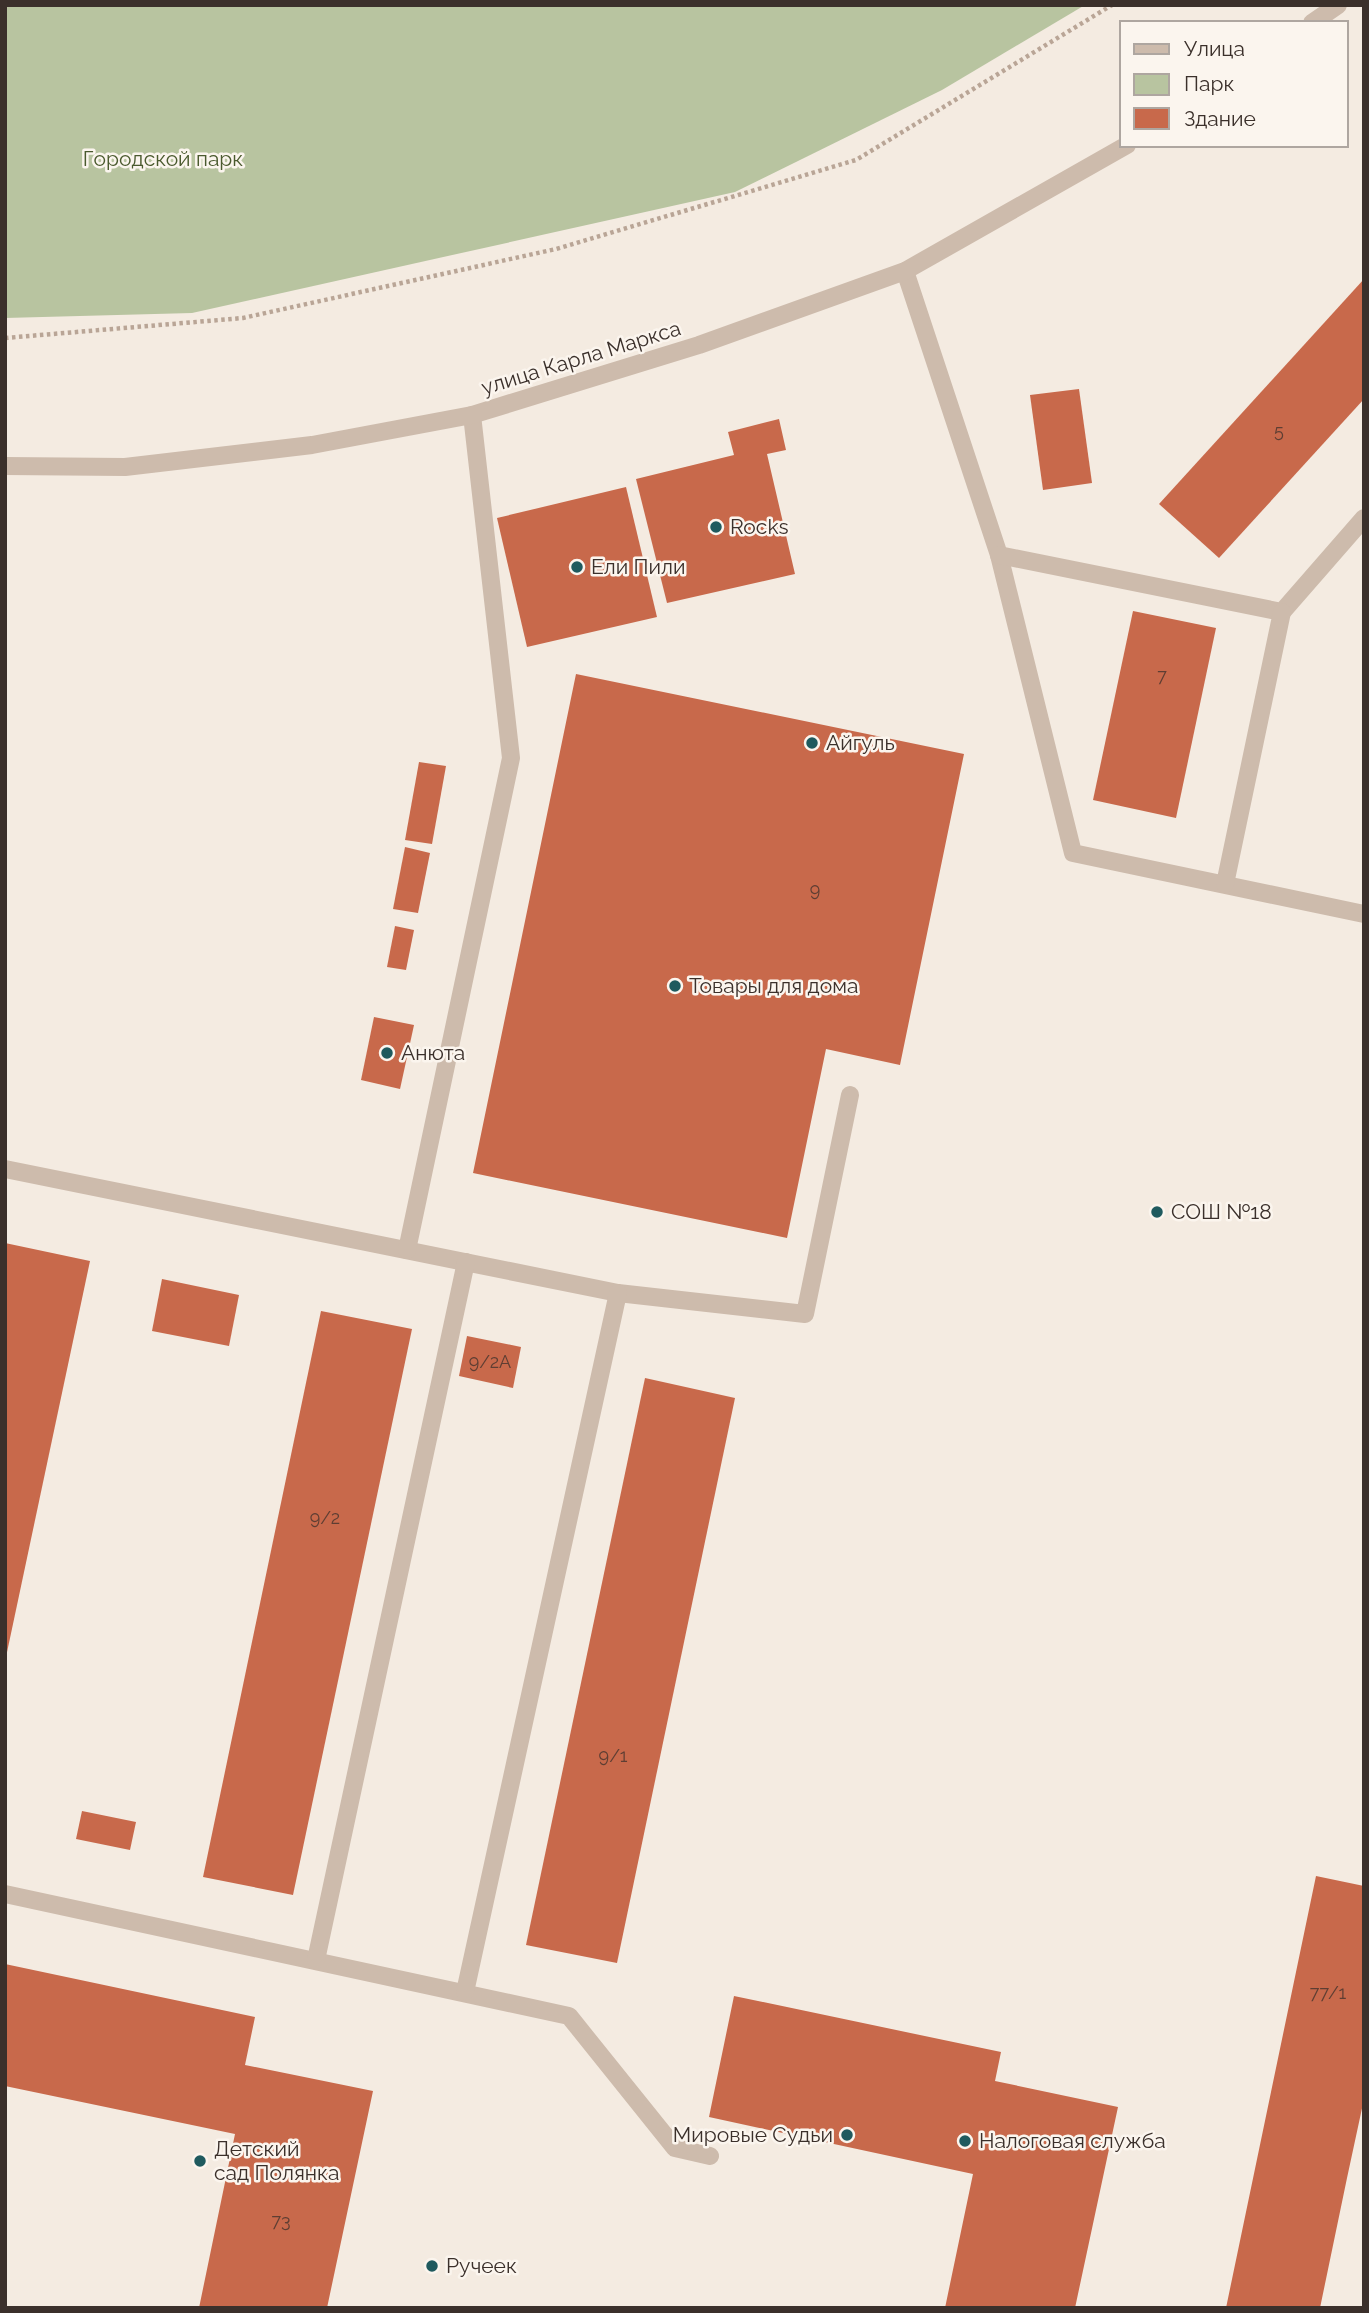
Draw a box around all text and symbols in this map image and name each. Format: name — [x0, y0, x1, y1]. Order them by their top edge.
legend — [1120, 21, 1348, 147]
text: Улица — [1184, 36, 1245, 61]
text: Парк — [1184, 71, 1234, 96]
text: Здание — [1184, 106, 1256, 131]
park label: Городской парк — [83, 146, 243, 171]
street label: улица Карла Маркса — [478, 315, 684, 400]
house number: 5 — [1274, 420, 1284, 441]
place label: Rocks — [730, 514, 789, 539]
marker: Rocks — [708, 519, 724, 535]
place label: Ели Пили — [591, 554, 685, 579]
marker: Ели Пили — [569, 559, 585, 575]
house number: 7 — [1157, 665, 1167, 686]
place label: Айгуль — [826, 730, 895, 755]
marker: Айгуль — [804, 735, 820, 751]
house number: 9 — [810, 879, 820, 900]
place label: Товары для дома — [689, 973, 858, 998]
marker: Товары для дома — [667, 978, 683, 994]
place label: Анюта — [401, 1040, 465, 1065]
marker: Анюта — [379, 1045, 395, 1061]
place label: СОШ №18 — [1171, 1199, 1272, 1224]
marker: СОШ №18 — [1149, 1204, 1165, 1220]
house number: 9/2А — [469, 1351, 511, 1372]
house number: 9/2 — [310, 1507, 340, 1528]
house number: 9/1 — [599, 1745, 628, 1766]
house number: 77/1 — [1310, 1982, 1347, 2003]
place label: Мировые Судьи — [673, 2122, 833, 2147]
marker: Мировые Судьи — [839, 2127, 855, 2143]
place label: Налоговая служба — [979, 2128, 1166, 2153]
marker: Налоговая служба — [957, 2133, 973, 2149]
place label: Детский сад Полянка — [214, 2136, 339, 2185]
marker: Детский сад Полянка — [192, 2153, 208, 2169]
house number: 73 — [271, 2210, 291, 2231]
place label: Ручеек — [446, 2253, 517, 2278]
marker: Ручеек — [424, 2258, 440, 2274]

